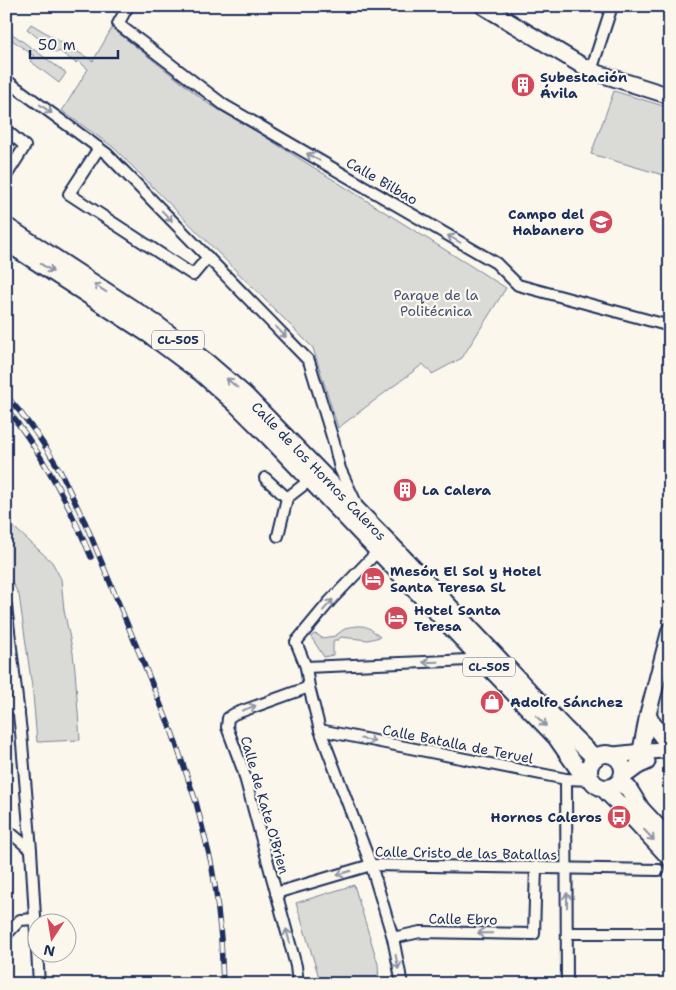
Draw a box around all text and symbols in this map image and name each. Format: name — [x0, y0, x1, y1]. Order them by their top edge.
scale bar — [30, 28, 118, 60]
text: 50 m — [38, 35, 76, 55]
place label: Subestación Ávila — [540, 68, 627, 102]
building icon: Subestación Ávila — [510, 72, 536, 98]
one-way arrow — [38, 104, 52, 114]
one-way arrow — [306, 152, 321, 162]
street label: Calle Bilbao — [343, 153, 421, 209]
place label: Campo del Habanero — [508, 205, 584, 239]
school or university icon: Campo del Habanero — [588, 209, 614, 235]
one-way arrow — [161, 210, 173, 222]
one-way arrow — [447, 233, 461, 243]
one-way arrow — [40, 263, 54, 274]
one-way arrow — [94, 283, 108, 293]
park label: Parque de la Politécnica — [394, 286, 479, 320]
one-way arrow — [275, 326, 287, 338]
road number: CL-505 — [152, 330, 204, 350]
one-way arrow — [225, 378, 238, 389]
street label: Calle de los Hornos Caleros — [248, 398, 390, 544]
building icon: La Calera — [392, 477, 418, 503]
place label: La Calera — [422, 481, 492, 499]
place label: Mesón El Sol y Hotel Santa Teresa SL — [390, 562, 541, 596]
hotel icon: Mesón El Sol y Hotel Santa Teresa SL — [360, 566, 386, 592]
one-way arrow — [322, 598, 333, 611]
place label: Hotel Santa Teresa — [414, 601, 501, 635]
hotel icon: Hotel Santa Teresa — [383, 605, 409, 631]
one-way arrow — [422, 657, 438, 667]
road number: CL-505 — [463, 658, 515, 676]
shop icon: Adolfo Sánchez — [479, 689, 505, 715]
place label: Adolfo Sánchez — [510, 693, 624, 711]
one-way arrow — [241, 703, 256, 712]
one-way arrow — [535, 714, 547, 727]
street label: Calle Batalla de Teruel — [381, 721, 536, 768]
street label: Calle de Kate O'Brien — [237, 734, 293, 877]
one-way arrow — [360, 735, 376, 745]
bus stop icon: Hornos Caleros — [606, 804, 632, 830]
place label: Hornos Caleros — [491, 808, 602, 826]
one-way arrow — [643, 829, 655, 842]
street label: Calle Cristo de las Batallas — [375, 842, 557, 864]
one-way arrow — [336, 868, 352, 878]
one-way arrow — [562, 892, 572, 908]
street label: Calle Ebro — [428, 909, 498, 929]
north arrow — [28, 912, 78, 962]
one-way arrow — [478, 928, 494, 938]
one-way arrow — [283, 929, 292, 945]
text: N — [42, 941, 57, 961]
one-way arrow — [393, 954, 403, 970]

